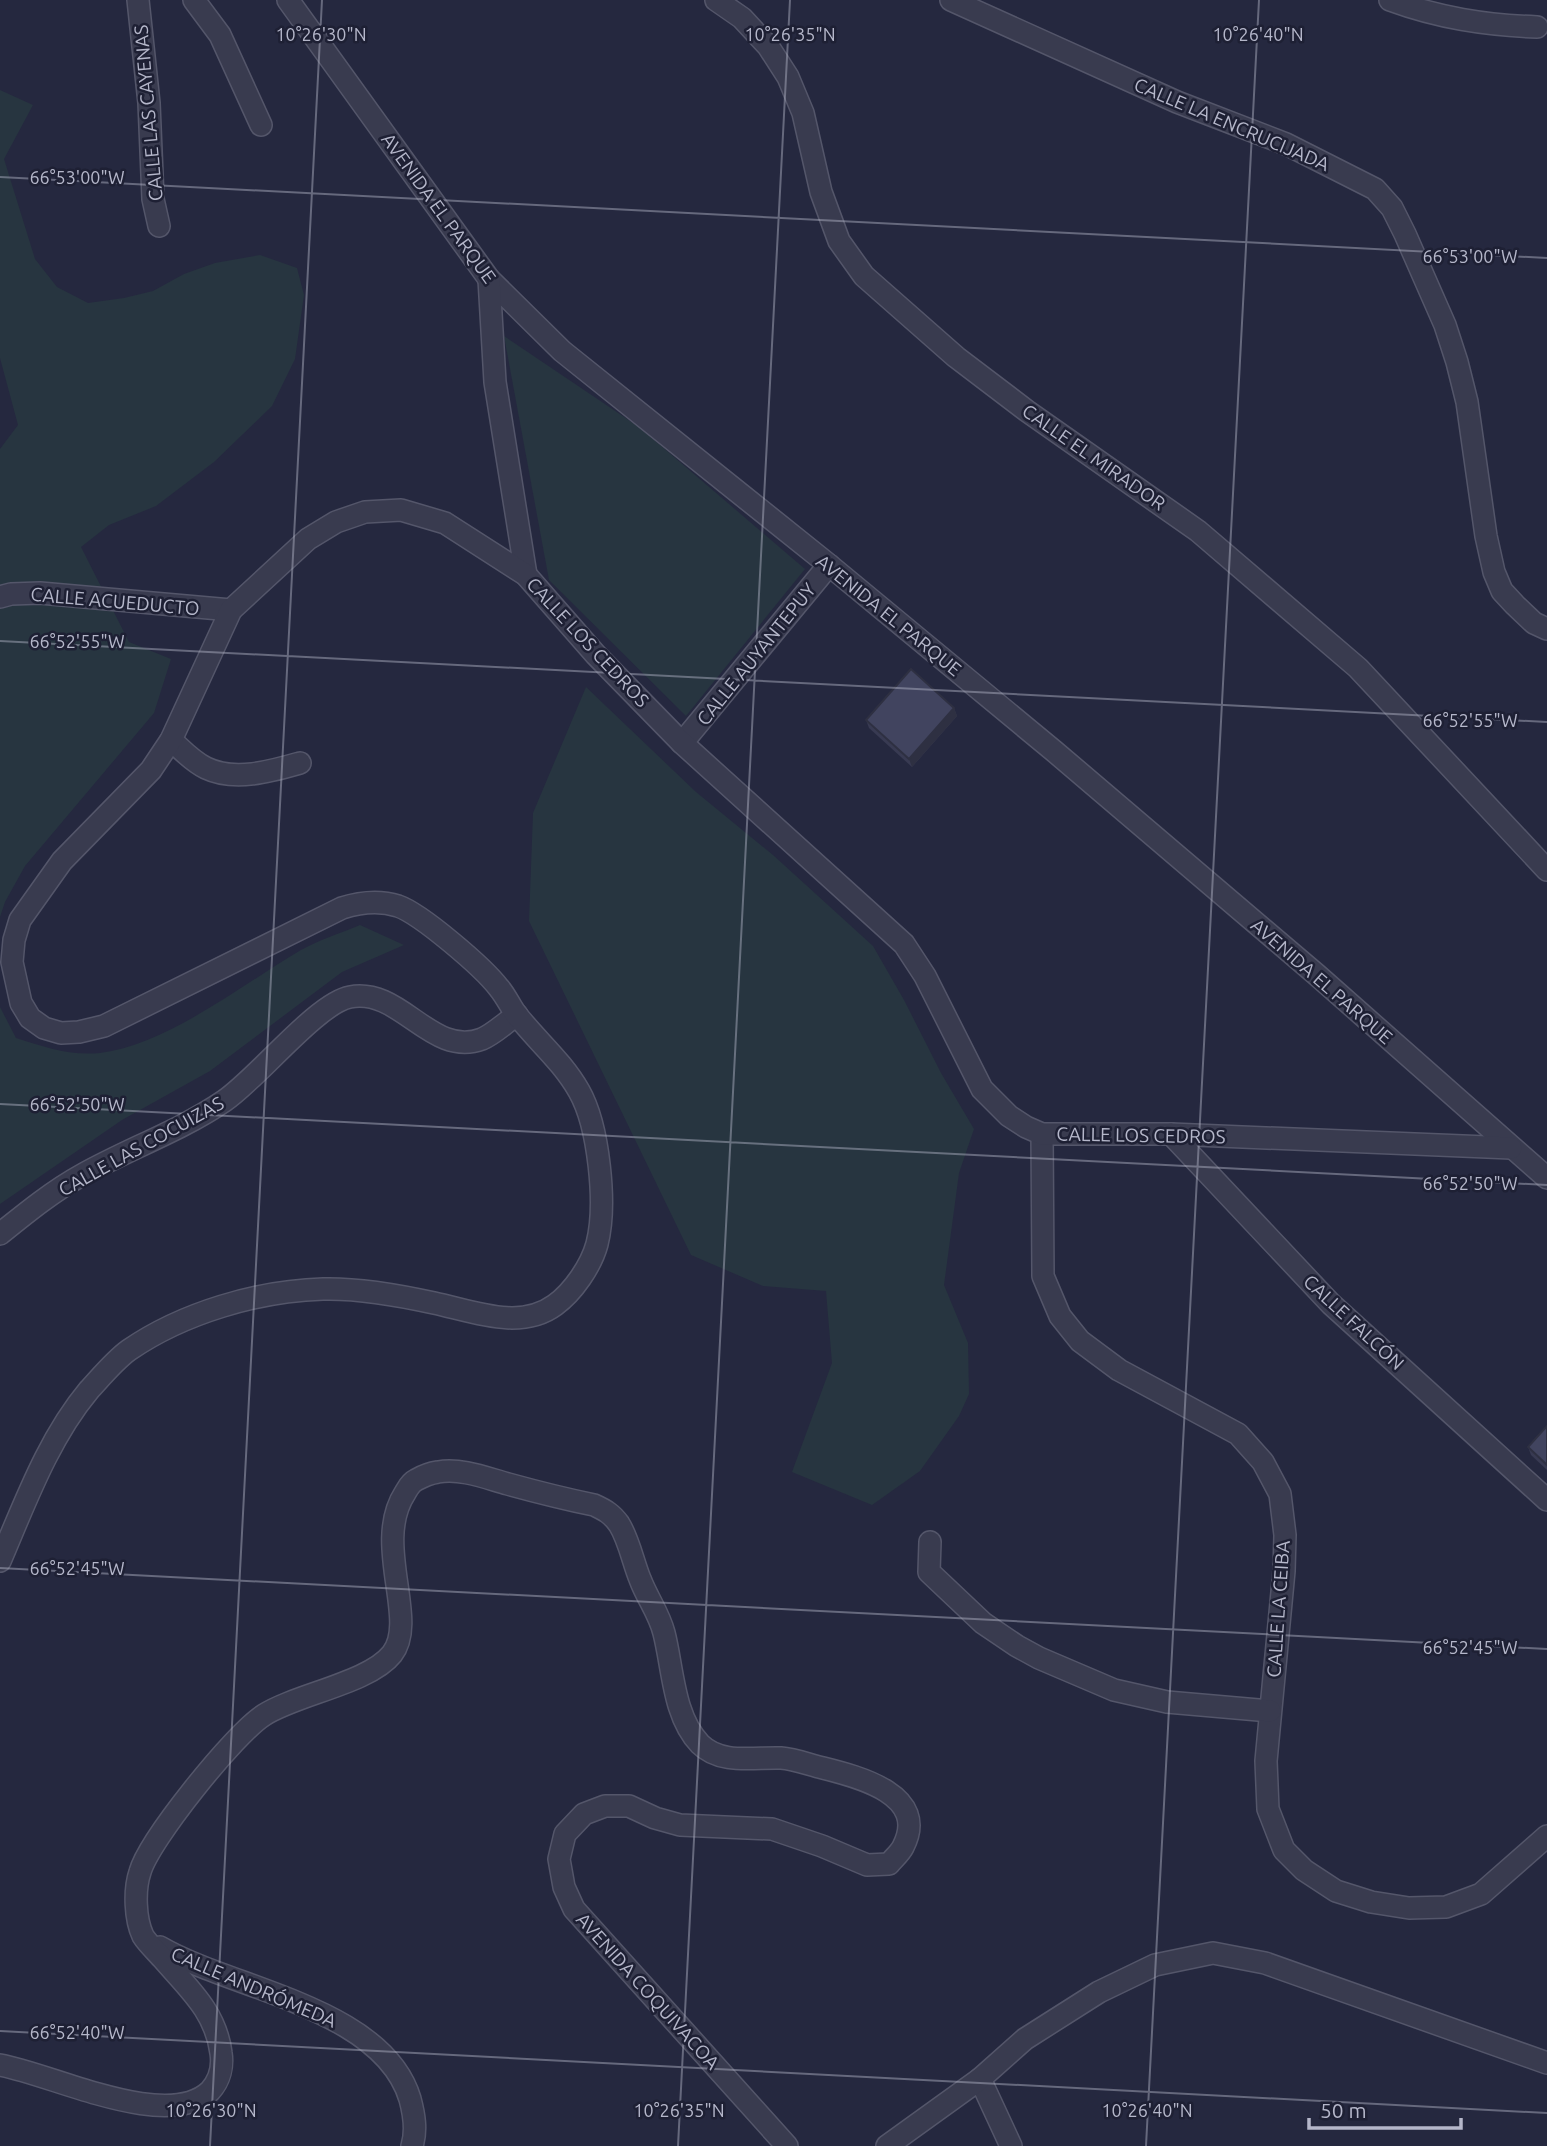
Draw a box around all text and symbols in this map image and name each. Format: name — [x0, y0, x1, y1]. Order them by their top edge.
street label: CALLE LAS CAYENAS — [129, 24, 167, 202]
text: 10°26'30"N — [275, 24, 367, 44]
text: 10°26'35"N — [744, 24, 836, 44]
text: 10°26'40"N — [1212, 24, 1304, 44]
street label: CALLE LA ENCRUCIJADA — [1131, 73, 1334, 175]
street label: AVENIDA EL PARQUE — [377, 129, 501, 287]
text: 66°53'00"W — [29, 167, 125, 187]
text: 66°53'00"W — [1422, 246, 1518, 266]
street label: CALLE EL MIRADOR — [1018, 399, 1170, 515]
street label: AVENIDA EL PARQUE — [812, 550, 966, 680]
street label: CALLE LOS CEDROS — [522, 573, 654, 711]
street label: CALLE AUYANTEPUY — [692, 579, 820, 729]
street label: CALLE ACUEDUCTO — [30, 583, 200, 619]
text: 66°52'55"W — [29, 631, 125, 651]
text: 66°52'55"W — [1422, 710, 1518, 730]
street label: AVENIDA EL PARQUE — [1247, 914, 1397, 1048]
street label: CALLE LAS COCUIZAS — [55, 1091, 227, 1201]
text: 66°52'50"W — [29, 1094, 125, 1114]
street label: CALLE LOS CEDROS — [1056, 1123, 1226, 1147]
text: 66°52'50"W — [1422, 1173, 1518, 1193]
street label: CALLE FALCÓN — [1299, 1270, 1409, 1374]
street label: CALLE LA CEIBA — [1262, 1539, 1294, 1678]
text: 66°52'45"W — [29, 1558, 125, 1578]
text: 66°52'45"W — [1422, 1637, 1518, 1657]
street label: AVENIDA COQUIVACOA — [572, 1908, 724, 2074]
street label: CALLE ANDRÓMEDA — [168, 1942, 341, 2032]
text: 66°52'40"W — [29, 2022, 125, 2042]
scale bar — [1309, 2086, 1461, 2130]
text: 50 m — [1320, 2098, 1367, 2122]
text: 10°26'30"N — [165, 2100, 257, 2120]
text: 10°26'35"N — [633, 2100, 725, 2120]
text: 10°26'40"N — [1101, 2100, 1193, 2120]

